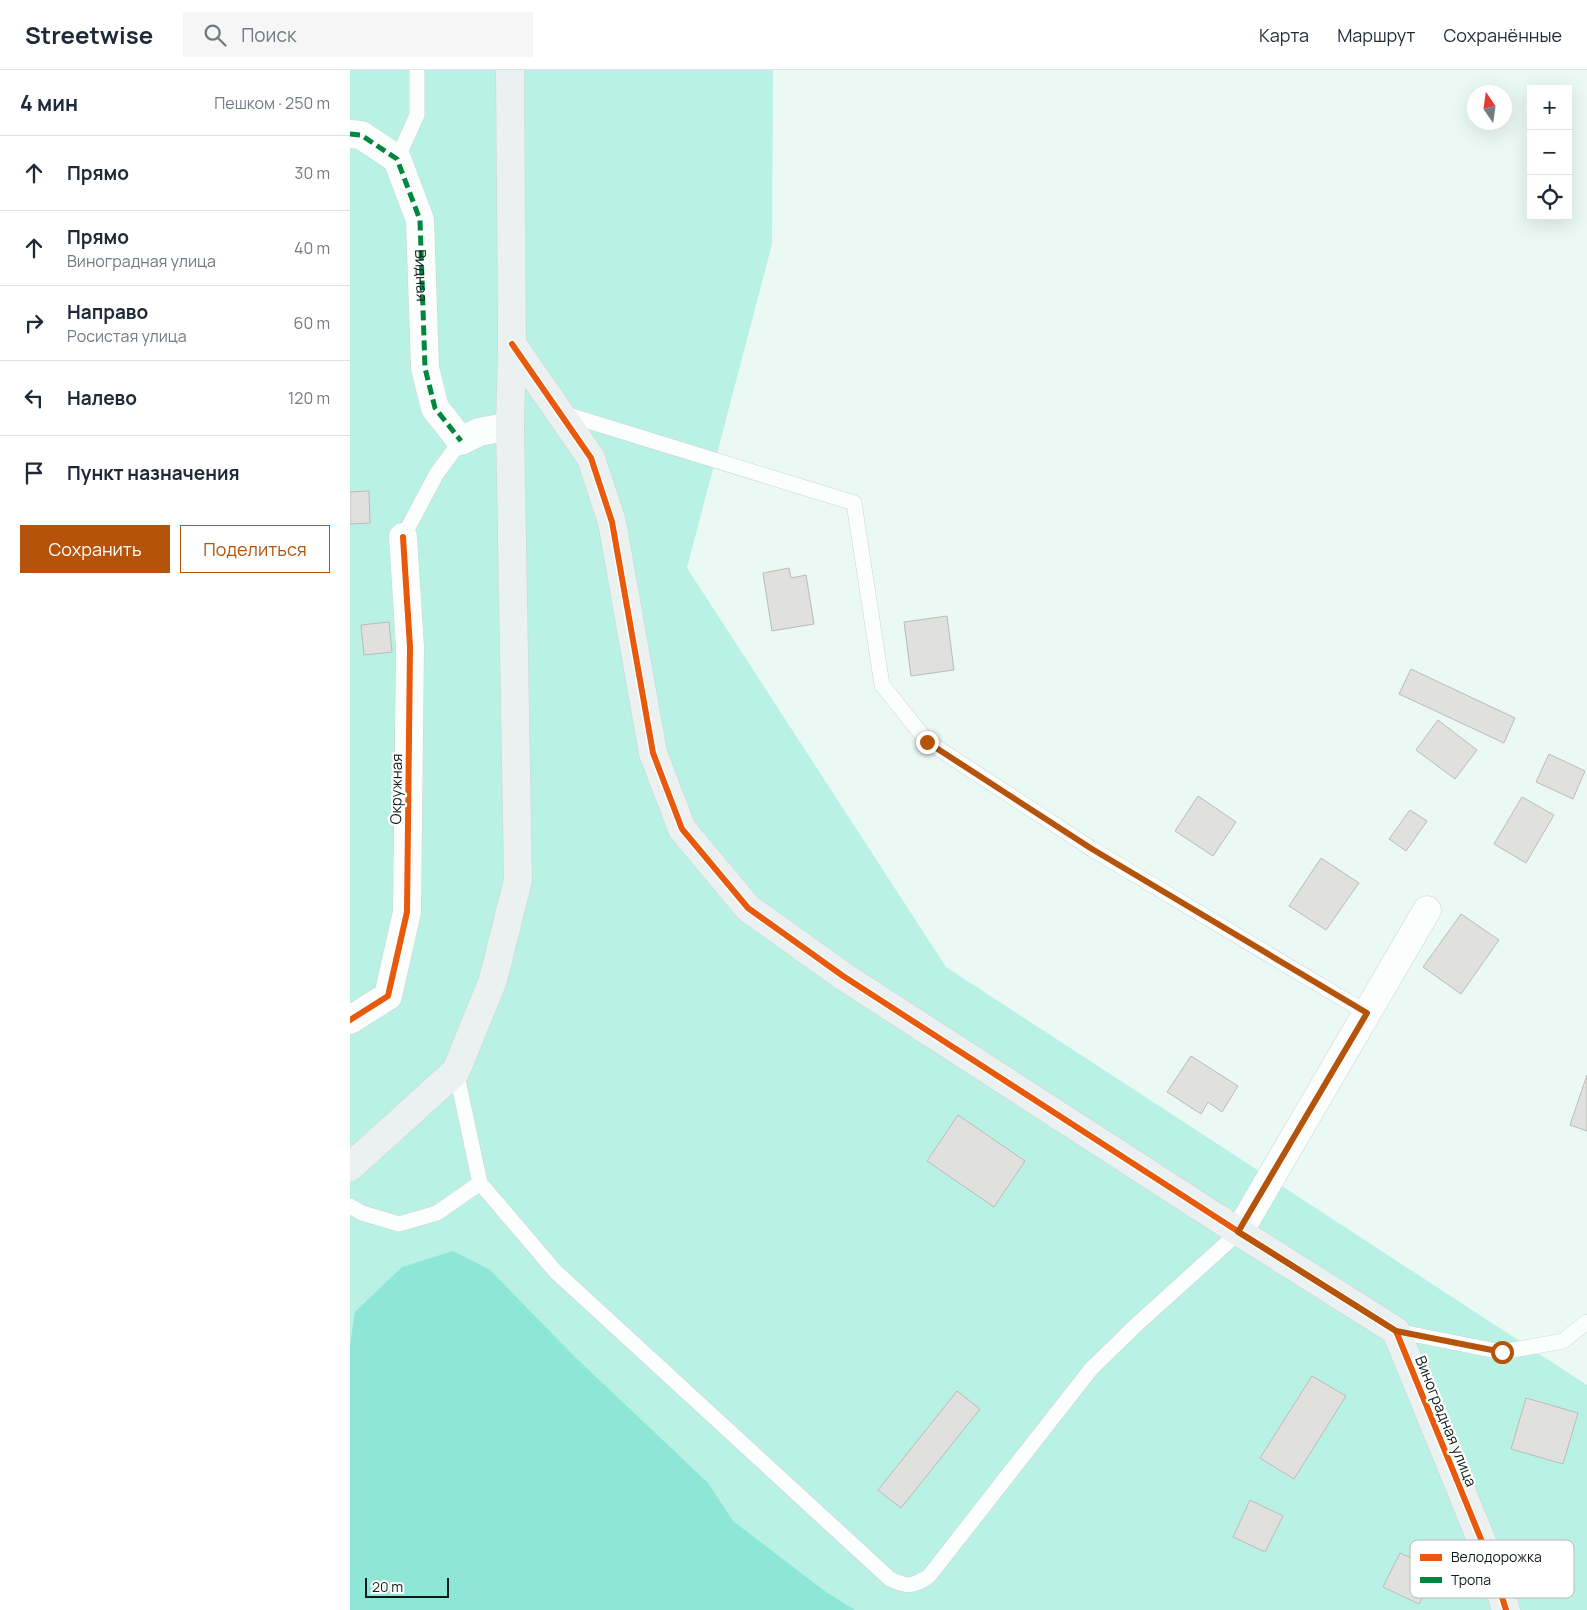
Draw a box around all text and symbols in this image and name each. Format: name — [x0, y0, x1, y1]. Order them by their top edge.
search box — [183, 12, 533, 57]
text: Streetwise — [25, 18, 153, 51]
icon: search — [201, 21, 229, 49]
text: Поиск — [241, 22, 296, 48]
text: Карта — [1259, 23, 1309, 47]
text: Маршрут — [1337, 23, 1415, 47]
text: Сохранённые — [1443, 23, 1562, 47]
north arrow — [1467, 85, 1512, 130]
map controls — [1527, 85, 1572, 220]
button: + — [1527, 85, 1572, 130]
text: 4 мин — [20, 89, 78, 117]
text: Пешком · 250 m — [214, 92, 330, 114]
button: − — [1527, 130, 1572, 175]
icon: ahead — [20, 159, 48, 187]
text: Прямо — [67, 160, 129, 186]
text: 30 m — [295, 162, 330, 184]
button: locate — [1527, 175, 1572, 220]
text: Прямо — [67, 224, 129, 250]
icon: ahead — [20, 234, 48, 262]
text: 40 m — [294, 237, 330, 259]
street label: Видная — [410, 249, 433, 302]
text: Виноградная улица — [67, 250, 216, 272]
text: Направо — [67, 299, 148, 325]
icon: right — [20, 309, 48, 337]
text: 60 m — [294, 312, 330, 334]
text: Росистая улица — [67, 325, 187, 347]
icon: left — [20, 384, 48, 412]
text: Налево — [67, 385, 137, 411]
text: 120 m — [288, 387, 330, 409]
icon: arrive — [20, 459, 48, 487]
text: Пункт назначения — [67, 460, 240, 486]
button: Сохранить — [20, 525, 170, 573]
button: Поделиться — [180, 525, 330, 573]
route end — [916, 731, 939, 754]
street label: Окружная — [385, 753, 407, 825]
route start — [1491, 1341, 1514, 1364]
street label: Виноградная улица — [1410, 1352, 1482, 1490]
legend — [1410, 1540, 1574, 1598]
text: Велодорожка — [1451, 1547, 1542, 1566]
text: Тропа — [1451, 1570, 1491, 1589]
scale bar — [365, 1575, 449, 1598]
text: 20 m — [372, 1577, 403, 1596]

